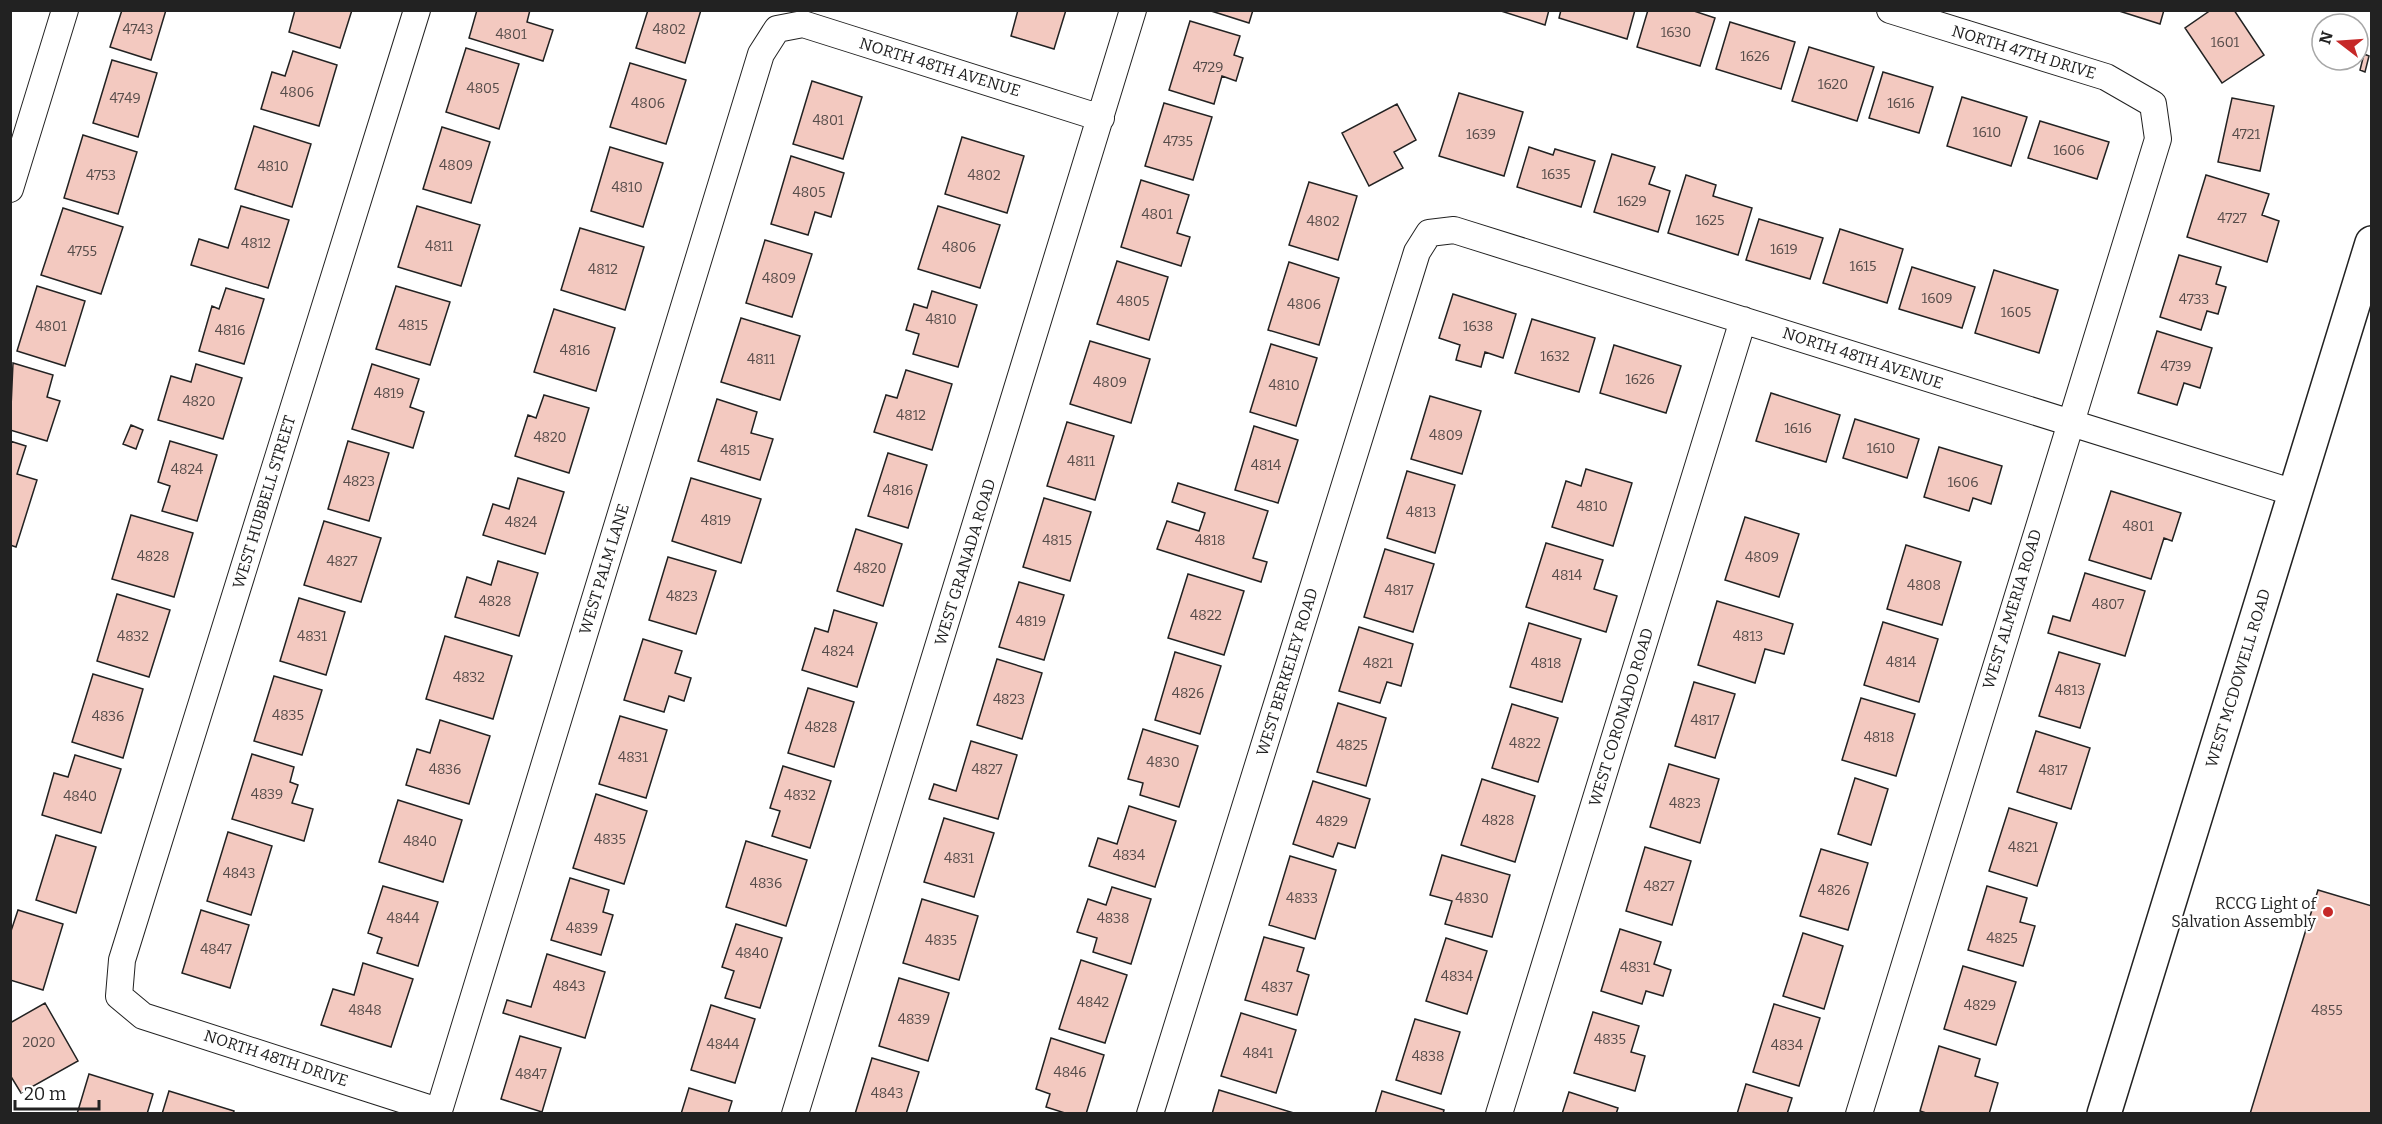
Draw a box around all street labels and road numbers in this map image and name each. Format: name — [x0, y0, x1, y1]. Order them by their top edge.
street label: NORTH 47TH DRIVE — [1950, 21, 2098, 83]
street label: NORTH 48TH AVENUE — [857, 33, 1023, 101]
street label: NORTH 48TH AVENUE — [1780, 323, 1946, 393]
street label: WEST HUBBELL STREET — [229, 413, 299, 591]
street label: WEST GRANADA ROAD — [931, 476, 999, 648]
street label: WEST PALM LANE — [575, 501, 633, 637]
street label: WEST ALMERIA ROAD — [1979, 527, 2045, 691]
street label: WEST BERKELEY ROAD — [1252, 586, 1322, 758]
street label: WEST MCDOWELL ROAD — [2202, 586, 2274, 770]
street label: WEST CORONADO ROAD — [1585, 626, 1657, 808]
street label: NORTH 48TH DRIVE — [201, 1026, 351, 1090]

